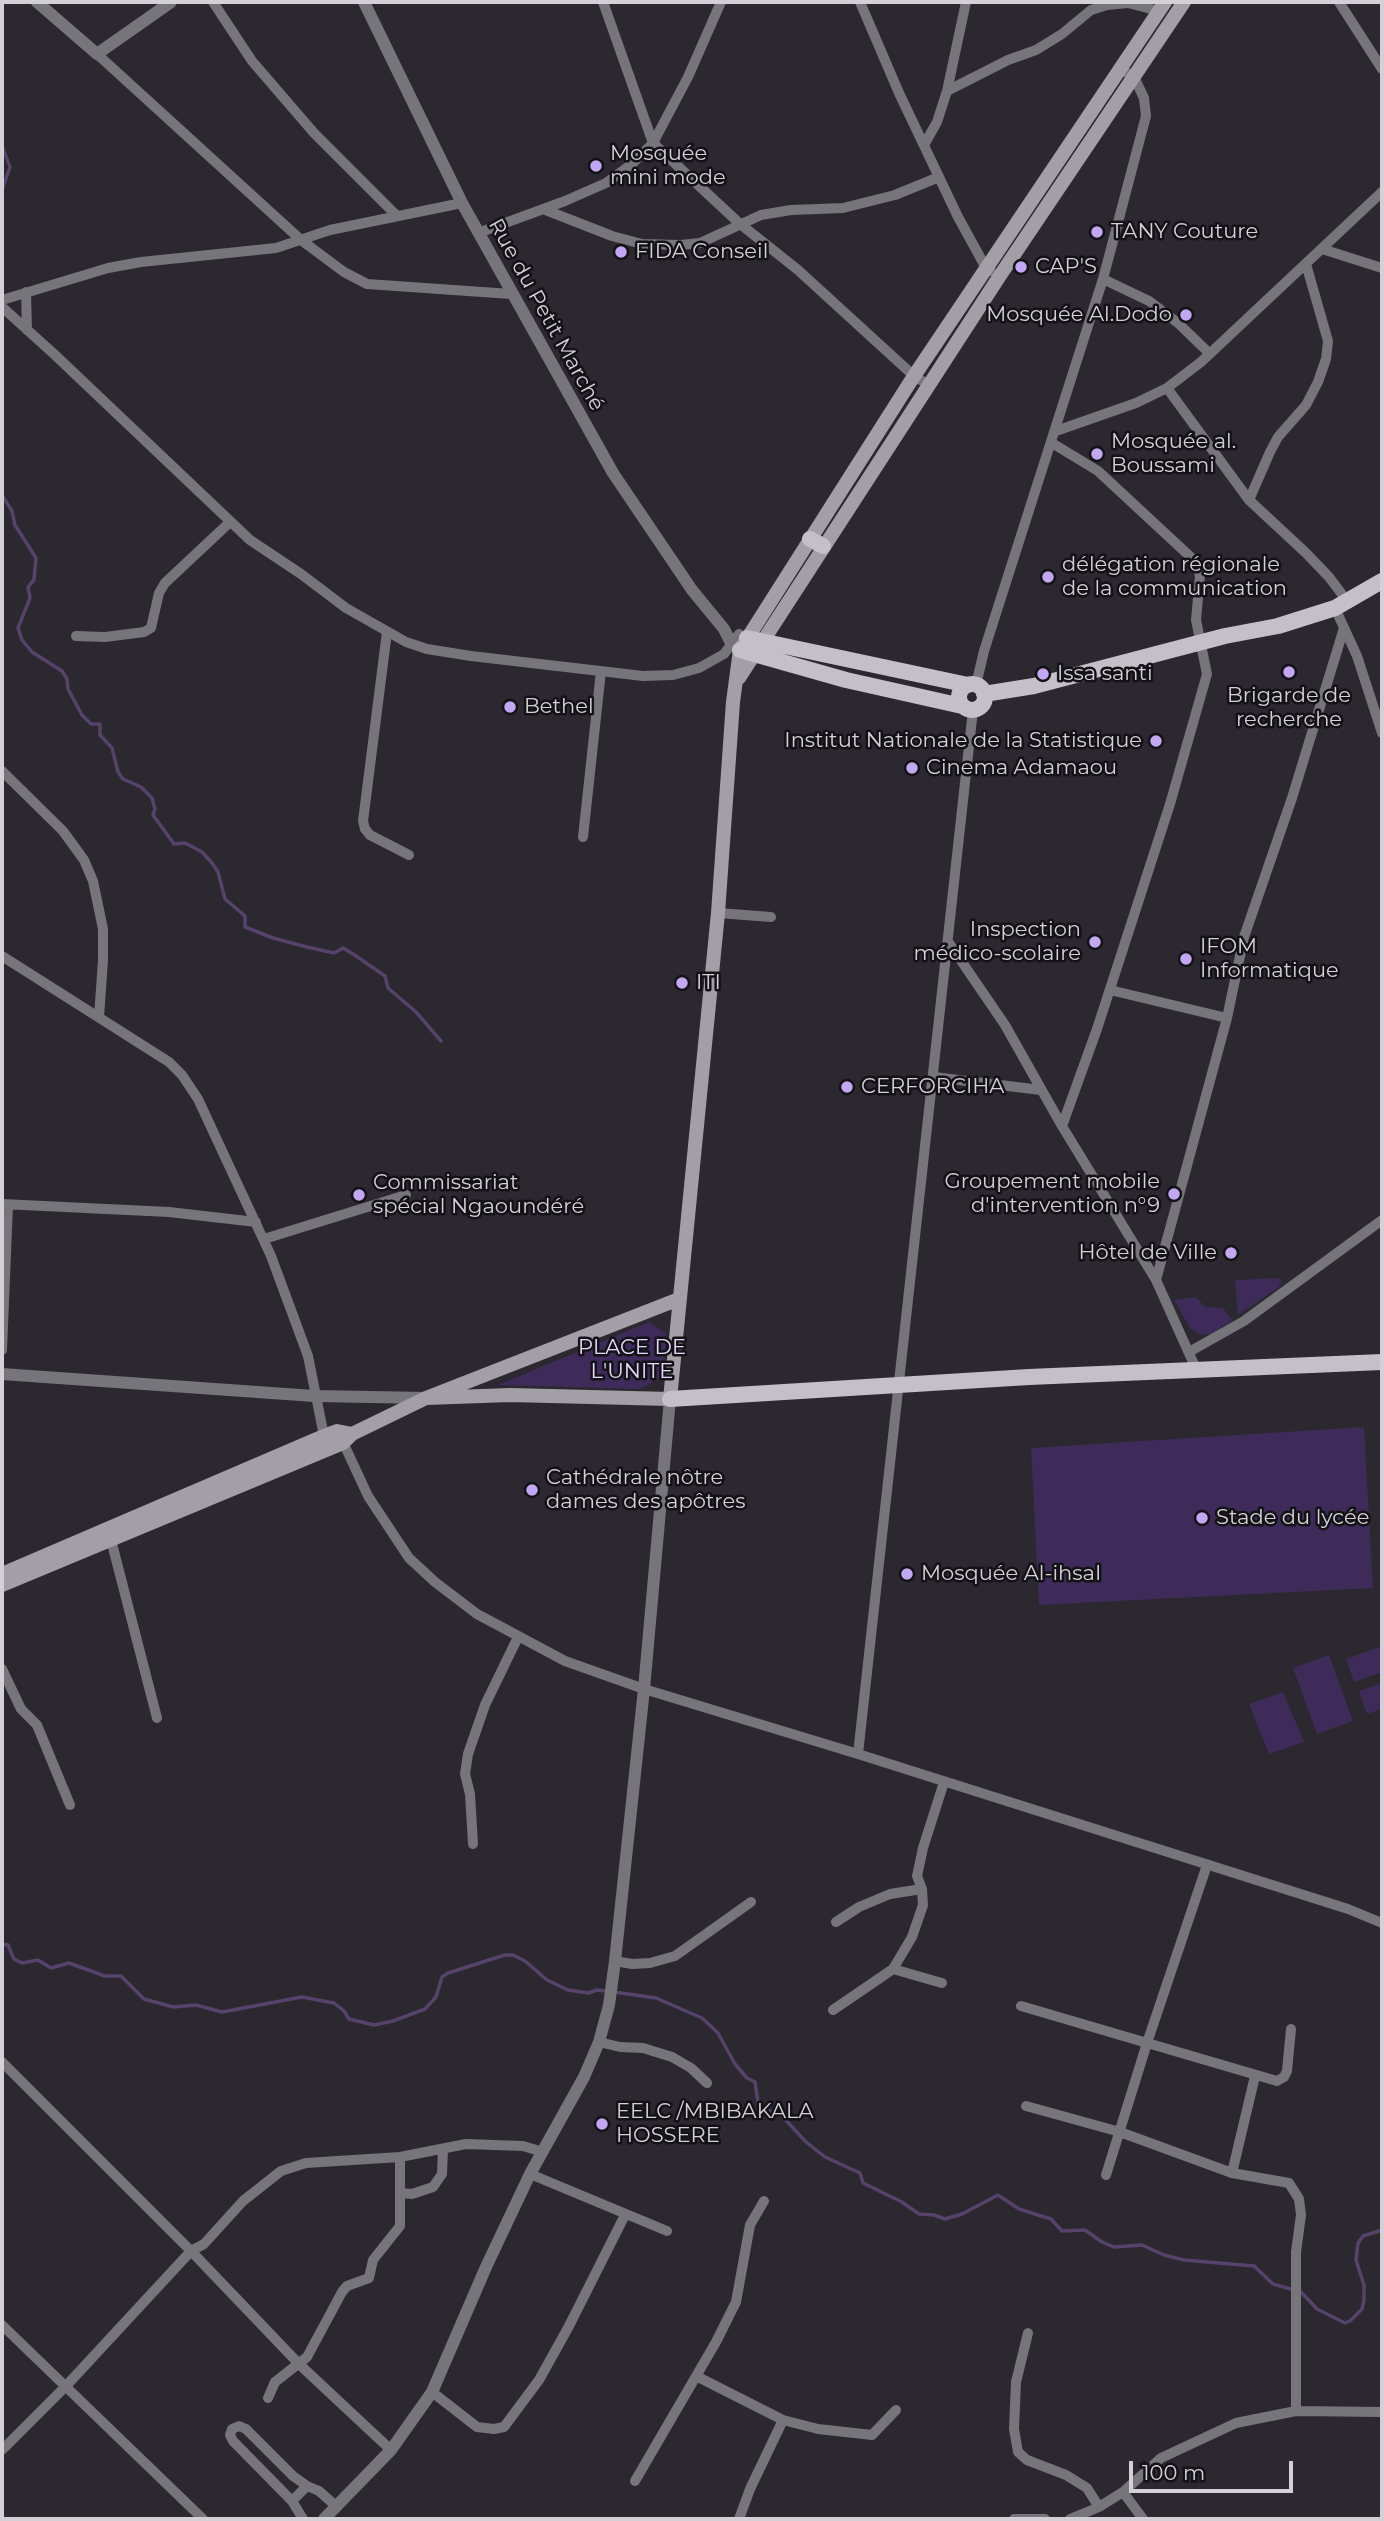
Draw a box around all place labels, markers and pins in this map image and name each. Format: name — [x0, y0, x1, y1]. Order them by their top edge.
place label: Mosquée mini mode — [610, 141, 726, 191]
marker: Mosquée mini mode — [588, 158, 604, 174]
place label: TANY Couture — [1111, 219, 1258, 245]
marker: TANY Couture — [1089, 224, 1105, 240]
place label: FIDA Conseil — [635, 239, 768, 265]
marker: FIDA Conseil — [613, 244, 629, 260]
place label: CAP'S — [1035, 254, 1097, 280]
marker: CAP'S — [1013, 259, 1029, 275]
place label: Mosquée Al.Dodo — [986, 302, 1172, 328]
marker: Mosquée Al.Dodo — [1178, 307, 1194, 323]
place label: Mosquée al. Boussami — [1111, 429, 1236, 479]
marker: Mosquée al. Boussami — [1089, 446, 1105, 462]
place label: délégation régionale de la communication — [1062, 552, 1287, 602]
marker: délégation régionale de la communication — [1040, 569, 1056, 585]
place label: Issa santi — [1057, 661, 1153, 687]
marker: Brigarde de recherche — [1281, 664, 1297, 680]
marker: Issa santi — [1035, 666, 1051, 682]
place label: Brigarde de recherche — [1227, 683, 1351, 733]
place label: Bethel — [524, 694, 594, 720]
marker: Bethel — [502, 699, 518, 715]
place label: Institut Nationale de la Statistique — [784, 728, 1142, 754]
marker: Institut Nationale de la Statistique — [1148, 733, 1164, 749]
place label: Cinema Adamaou — [926, 755, 1117, 781]
marker: Cinema Adamaou — [904, 760, 920, 776]
place label: Inspection médico-scolaire — [914, 917, 1081, 967]
marker: Inspection médico-scolaire — [1087, 934, 1103, 950]
place label: IFOM Informatique — [1200, 934, 1339, 984]
marker: IFOM Informatique — [1178, 951, 1194, 967]
place label: ITI — [696, 970, 721, 996]
marker: ITI — [674, 975, 690, 991]
place label: CERFORCIHA — [861, 1074, 1004, 1100]
marker: CERFORCIHA — [839, 1079, 855, 1095]
place label: Groupement mobile d'intervention n°9 — [945, 1169, 1160, 1219]
place label: Commissariat spécial Ngaoundéré — [373, 1170, 584, 1220]
marker: Groupement mobile d'intervention n°9 — [1166, 1186, 1182, 1202]
marker: Commissariat spécial Ngaoundéré — [351, 1187, 367, 1203]
place label: Hôtel de Ville — [1078, 1240, 1217, 1266]
marker: Hôtel de Ville — [1223, 1245, 1239, 1261]
place label: Cathédrale nôtre dames des apôtres — [546, 1465, 745, 1515]
marker: Cathédrale nôtre dames des apôtres — [524, 1482, 540, 1498]
place label: Stade du lycée — [1216, 1505, 1369, 1531]
marker: Stade du lycée — [1194, 1510, 1210, 1526]
place label: Mosquée Al-ihsaI — [921, 1561, 1101, 1587]
marker: Mosquée Al-ihsaI — [899, 1566, 915, 1582]
place label: EELC /MBIBAKALA HOSSERE — [616, 2099, 813, 2149]
marker: EELC /MBIBAKALA HOSSERE — [594, 2116, 610, 2132]

